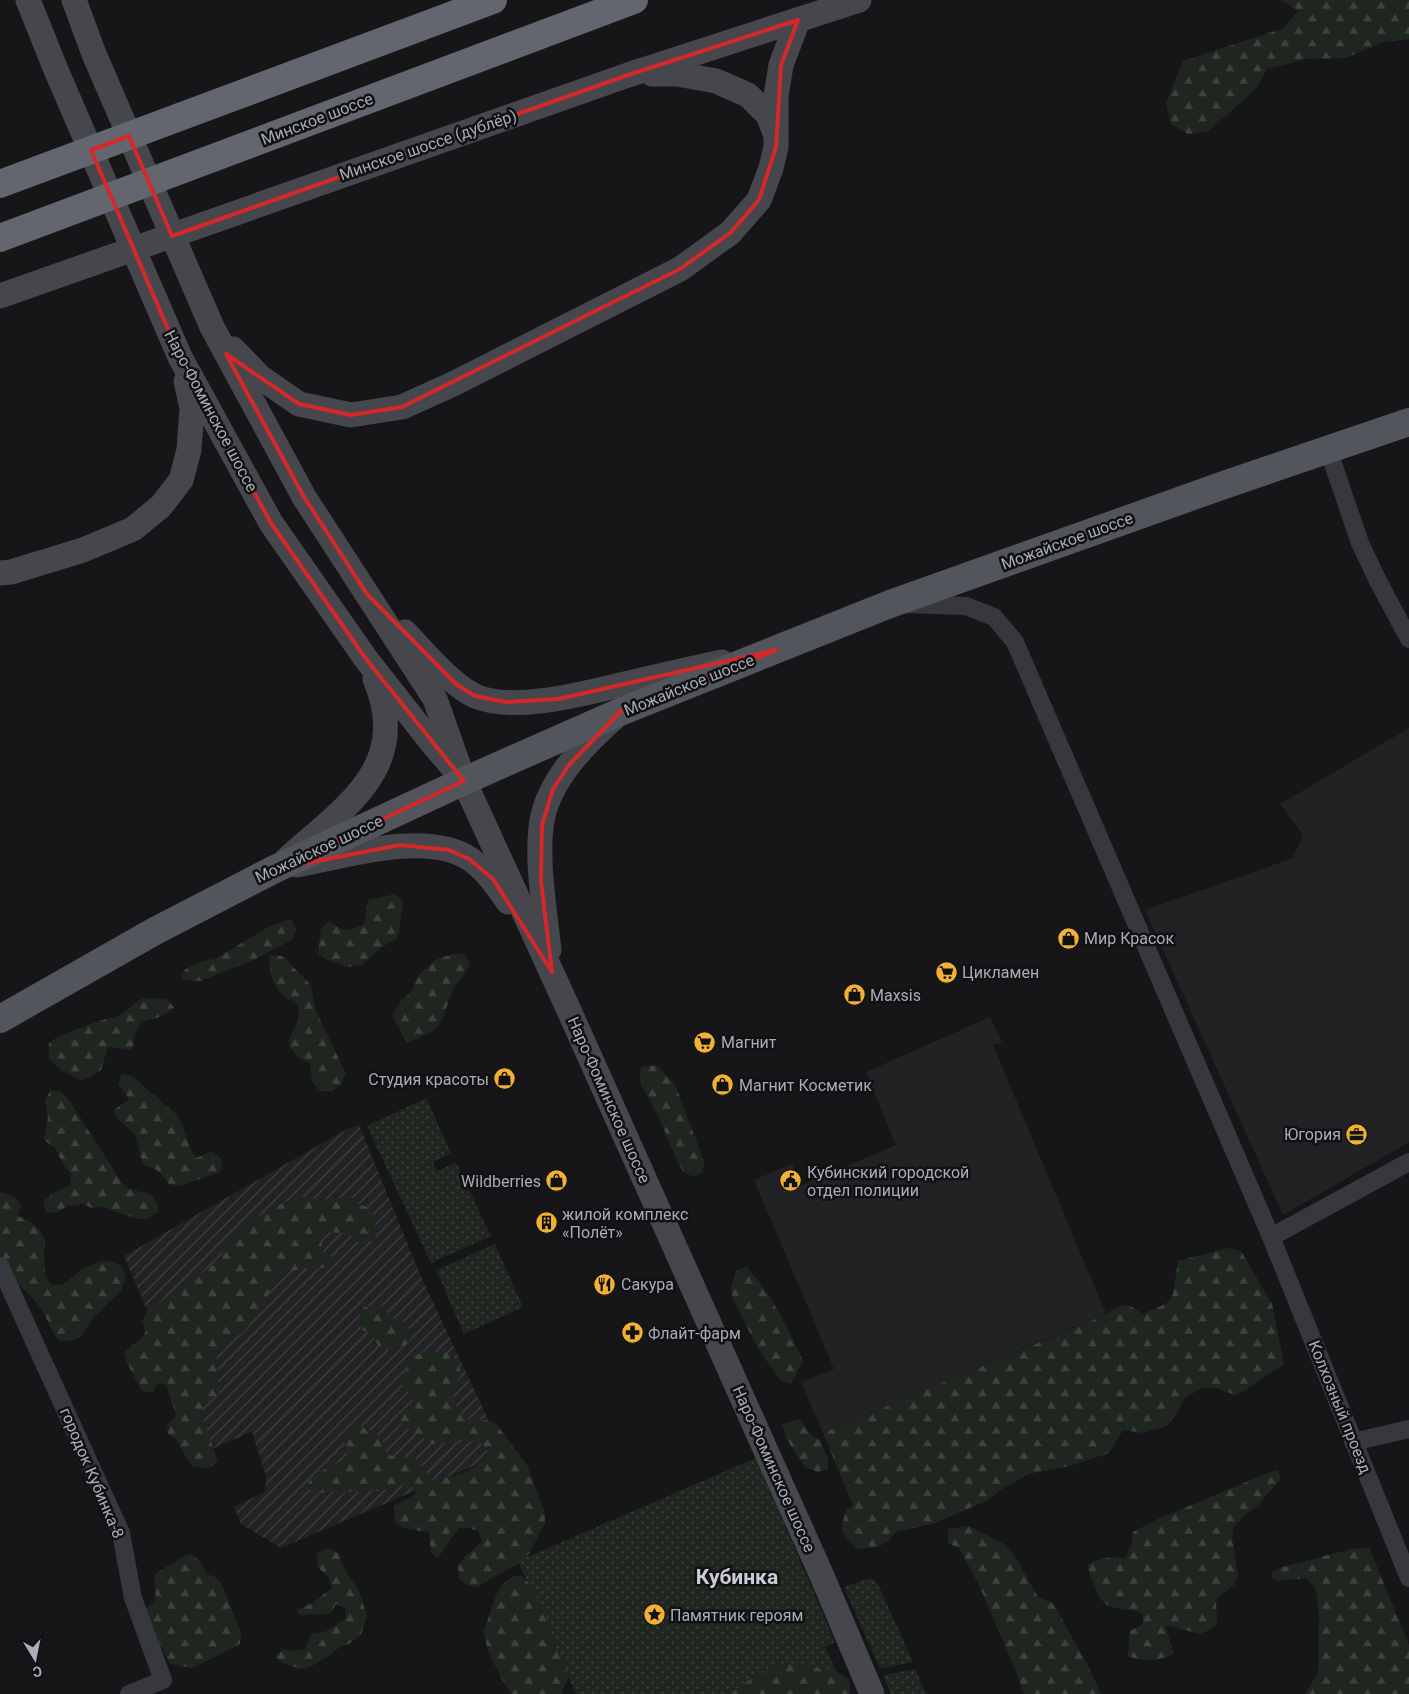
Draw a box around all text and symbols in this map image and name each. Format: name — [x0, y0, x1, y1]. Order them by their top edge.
street label: Минское шоссе — [258, 89, 376, 149]
street label: Минское шоссе (дублёр) — [337, 106, 519, 184]
street label: Наро-Фоминское шоссе — [160, 327, 262, 495]
street label: Можайское шоссе — [999, 508, 1135, 574]
street label: Можайское шоссе — [621, 650, 757, 720]
street label: Можайское шоссе — [252, 811, 386, 887]
shop icon: Мир Красок — [1056, 926, 1080, 950]
place label: Мир Красок — [1084, 929, 1174, 948]
supermarket icon: Цикламен — [934, 960, 958, 984]
place label: Цикламен — [962, 963, 1039, 982]
shop icon: Maxsis — [842, 983, 866, 1007]
place label: Maxsis — [870, 986, 921, 1005]
street label: Наро-Фоминское шоссе — [564, 1014, 654, 1186]
supermarket icon: Магнит — [693, 1030, 717, 1054]
place label: Магнит — [721, 1033, 777, 1052]
shop icon: Студия красоты — [493, 1067, 517, 1091]
place label: Студия красоты — [368, 1070, 489, 1089]
shop icon: Магнит Косметик — [711, 1073, 735, 1097]
place label: Магнит Косметик — [739, 1076, 872, 1095]
office icon: Югория — [1345, 1122, 1369, 1146]
place label: Югория — [1284, 1125, 1341, 1144]
place label: Кубинский городской отдел полиции — [807, 1163, 969, 1200]
shop icon: Wildberries — [545, 1169, 569, 1193]
public building icon: Кубинский городской отдел полиции — [779, 1169, 803, 1193]
place label: Wildberries — [461, 1172, 541, 1191]
place label: жилой комплекс «Полёт» — [562, 1205, 688, 1242]
building icon: жилой комплекс «Полёт» — [534, 1211, 558, 1235]
restaurant icon: Сакура — [593, 1272, 617, 1296]
place label: Сакура — [621, 1275, 674, 1294]
pharmacy icon: Флайт-фарм — [620, 1321, 644, 1345]
place label: Флайт-фарм — [648, 1324, 741, 1343]
street label: Колхозный проезд — [1305, 1338, 1375, 1477]
street label: Наро-Фоминское шоссе — [729, 1383, 819, 1555]
street label: городок Кубинка-8 — [56, 1405, 128, 1541]
district label: Кубинка — [696, 1565, 778, 1589]
place icon: Памятник героям — [642, 1603, 666, 1627]
place label: Памятник героям — [670, 1606, 803, 1625]
north arrow — [10, 1634, 60, 1684]
text: С — [31, 1663, 43, 1680]

